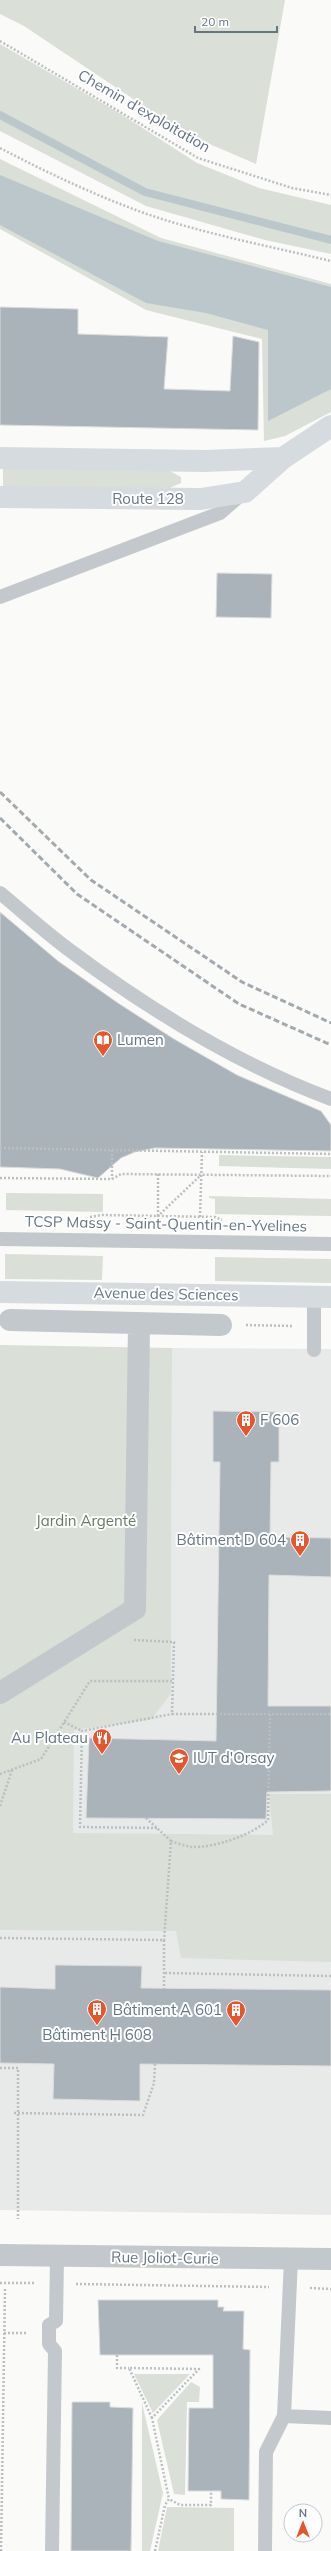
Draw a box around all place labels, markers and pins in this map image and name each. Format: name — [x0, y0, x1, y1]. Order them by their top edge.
library icon: Lumen — [92, 1029, 114, 1057]
place label: Lumen — [117, 1030, 164, 1049]
building icon: F 606 — [235, 1409, 257, 1437]
place label: F 606 — [260, 1410, 299, 1429]
building icon: Bâtiment D 604 — [289, 1529, 311, 1557]
place label: Bâtiment D 604 — [177, 1530, 286, 1549]
restaurant icon: Au Plateau — [91, 1727, 113, 1755]
place label: Au Plateau — [11, 1728, 88, 1747]
school or university icon: IUT d'Orsay — [168, 1747, 190, 1775]
place label: IUT d'Orsay — [193, 1748, 274, 1767]
building icon: Bâtiment H 608 — [86, 1998, 108, 2026]
building icon: Bâtiment A 601 — [225, 1999, 247, 2027]
place label: Bâtiment A 601 — [113, 2000, 222, 2019]
place label: Bâtiment H 608 — [42, 2025, 152, 2044]

